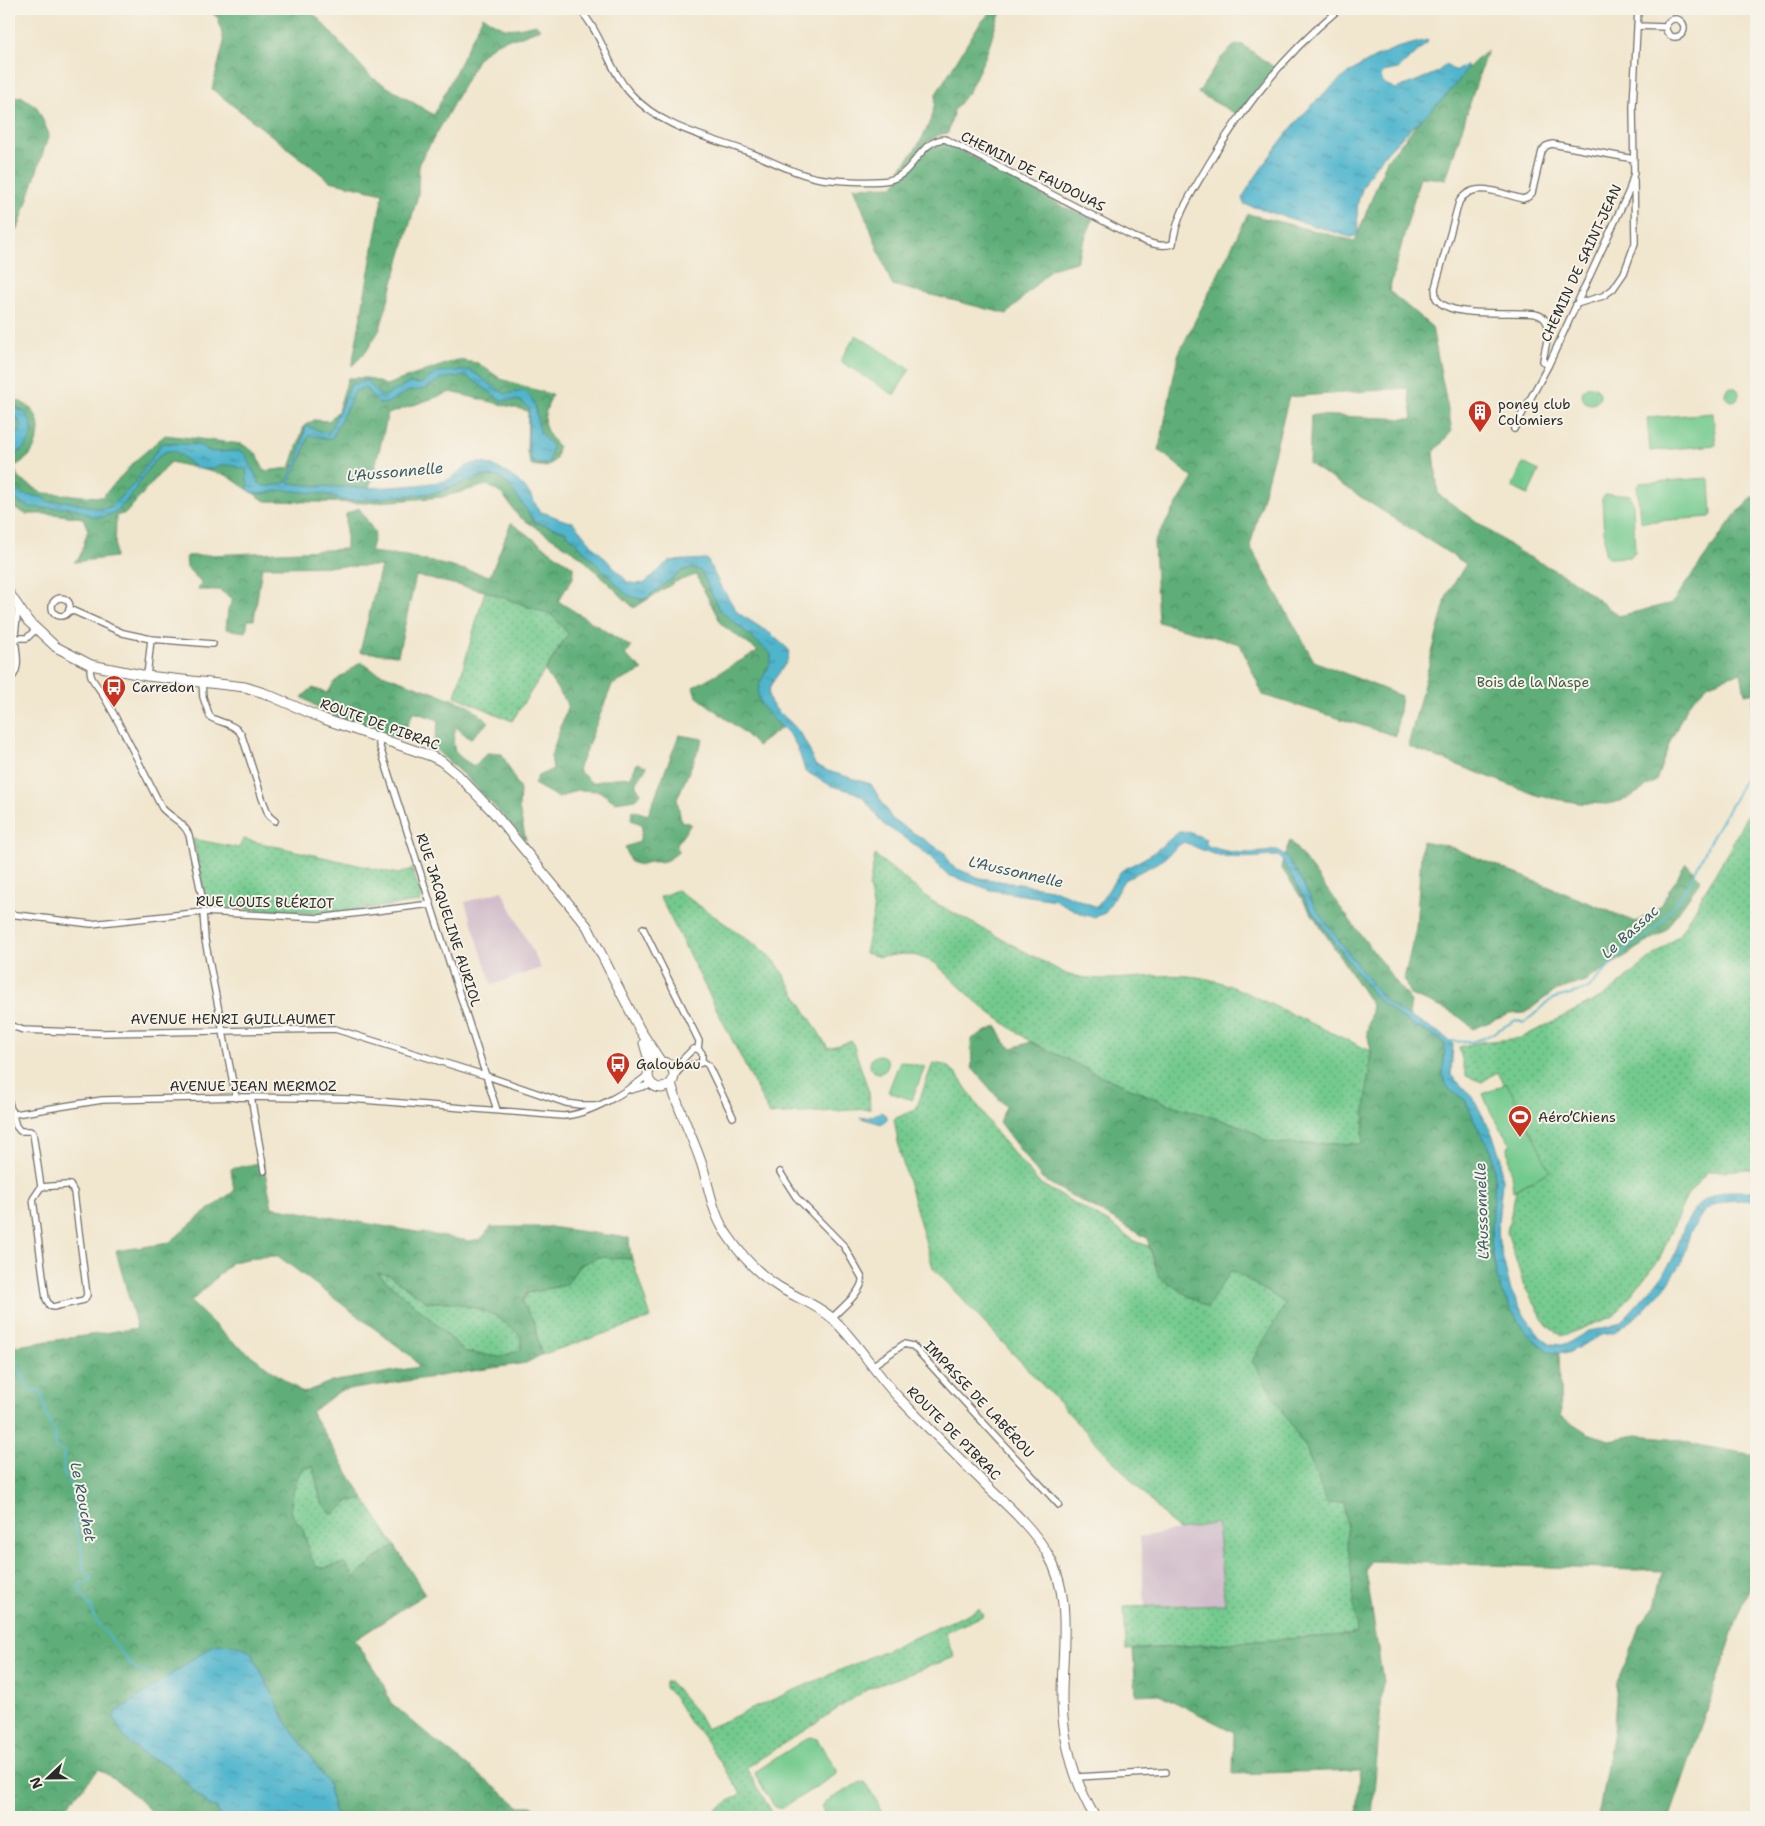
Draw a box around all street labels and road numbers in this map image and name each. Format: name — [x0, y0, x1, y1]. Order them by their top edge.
street label: CHEMIN DE FAUDOUAS — [958, 127, 1108, 215]
street label: CHEMIN DE SAINT-JEAN — [1537, 181, 1625, 345]
street label: ROUTE DE PIBRAC — [318, 694, 442, 754]
street label: RUE JACQUELINE AURIOL — [412, 831, 486, 1009]
street label: RUE LOUIS BLÉRIOT — [196, 892, 335, 912]
street label: AVENUE HENRI GUILLAUMET — [130, 1010, 336, 1028]
street label: AVENUE JEAN MERMOZ — [169, 1077, 337, 1095]
street label: IMPASSE DE LABÉROU — [920, 1337, 1038, 1461]
street label: ROUTE DE PIBRAC — [903, 1382, 1005, 1484]

